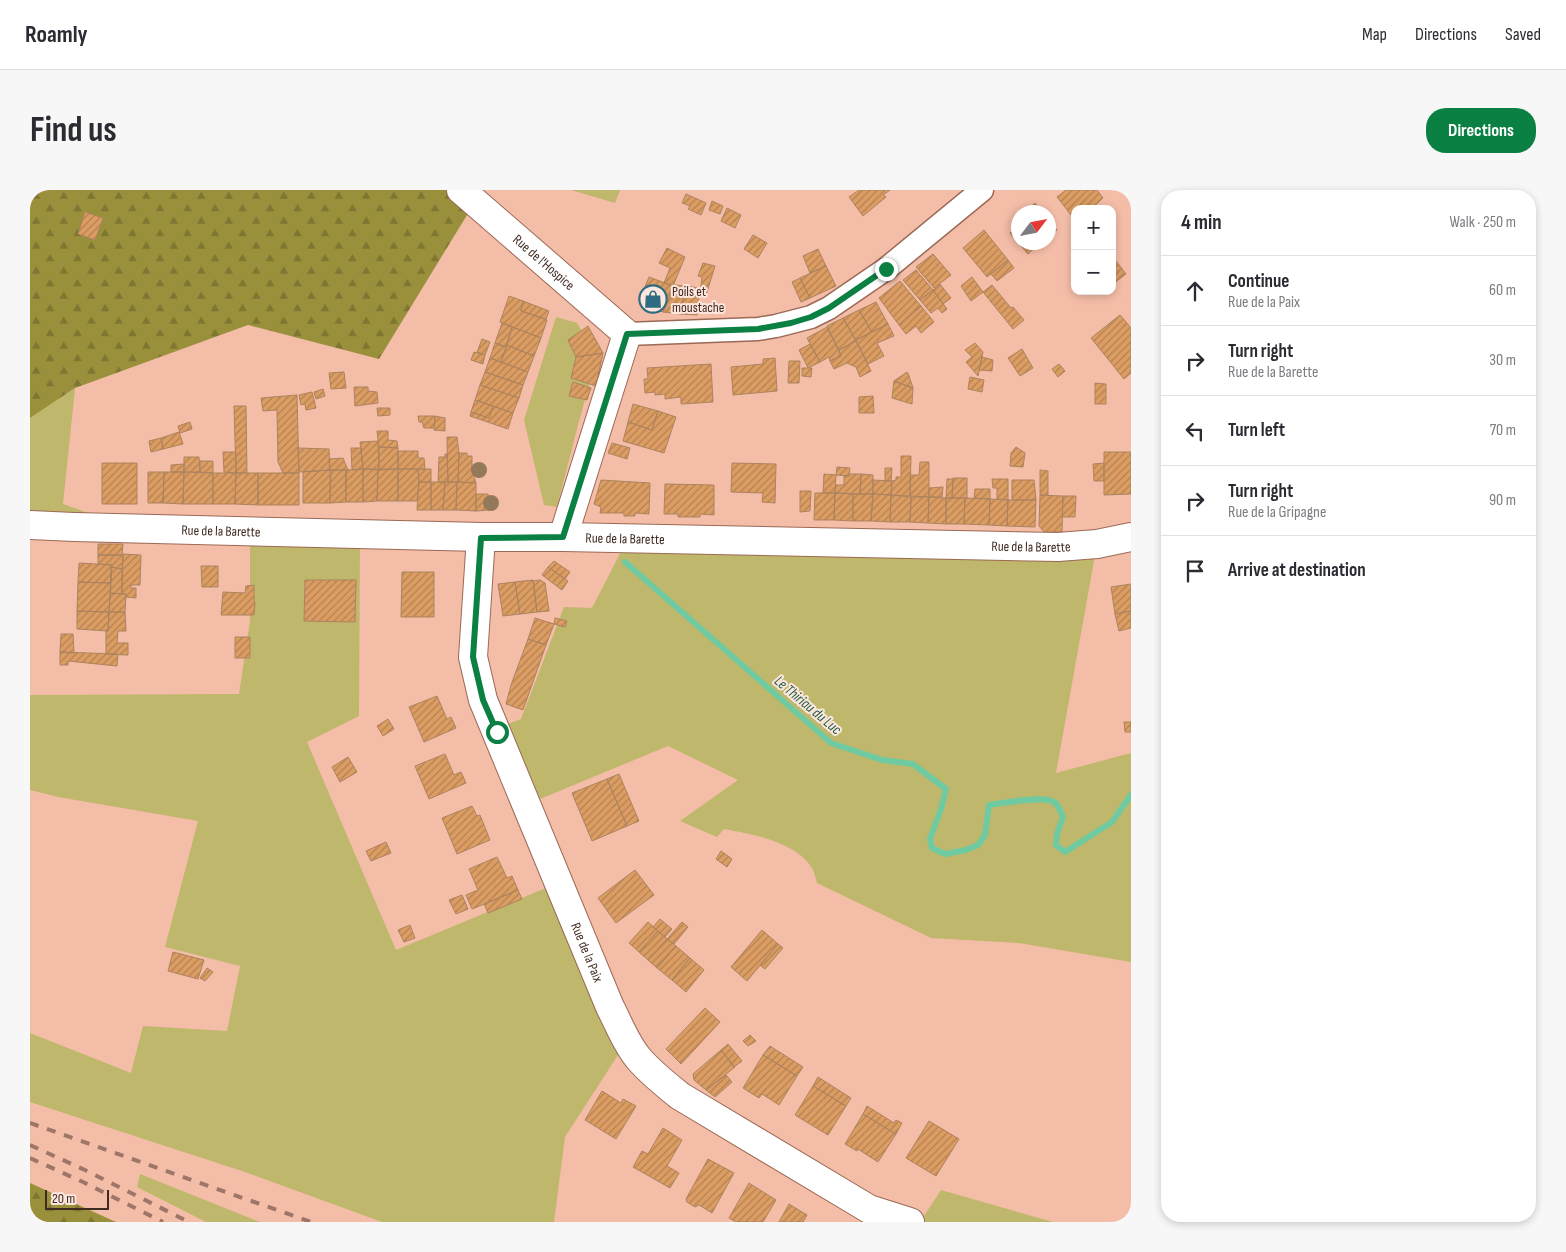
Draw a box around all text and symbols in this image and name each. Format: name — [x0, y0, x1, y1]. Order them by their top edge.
text: Roamly — [25, 20, 88, 49]
text: Map — [1362, 24, 1387, 45]
text: Directions — [1415, 24, 1477, 45]
text: Saved — [1505, 24, 1541, 45]
button: Directions — [1426, 108, 1536, 153]
text: Find us — [30, 109, 117, 152]
north arrow — [1011, 205, 1056, 250]
map controls — [1071, 205, 1116, 295]
button: + — [1071, 205, 1116, 250]
text: 4 min — [1181, 210, 1222, 235]
text: Walk · 250 m — [1450, 213, 1516, 232]
street label: Rue de l'Hospice — [509, 231, 578, 294]
button: − — [1071, 250, 1116, 295]
route end — [875, 258, 898, 281]
text: Continue — [1228, 270, 1289, 293]
icon: ahead — [1181, 277, 1209, 305]
text: 60 m — [1489, 281, 1516, 300]
place label: Poils et moustache — [672, 283, 725, 316]
shop icon: Poils et moustache — [638, 284, 668, 314]
text: Rue de la Paix — [1228, 293, 1300, 312]
text: Turn right — [1228, 340, 1293, 363]
icon: right — [1181, 347, 1209, 375]
text: 30 m — [1489, 351, 1516, 370]
text: Rue de la Barette — [1228, 363, 1318, 382]
icon: left — [1181, 417, 1209, 445]
text: Turn left — [1228, 419, 1285, 442]
text: 70 m — [1490, 421, 1516, 440]
text: Turn right — [1228, 480, 1293, 503]
icon: right — [1181, 487, 1209, 515]
text: 90 m — [1489, 491, 1516, 510]
text: Rue de la Gripagne — [1228, 503, 1326, 522]
street label: Rue de la Barette — [181, 522, 261, 541]
street label: Rue de la Barette — [585, 529, 665, 548]
street label: Rue de la Barette — [991, 538, 1071, 556]
icon: arrive — [1181, 557, 1209, 585]
text: Arrive at destination — [1228, 559, 1366, 582]
water label: Le Thiriau du Luc — [770, 672, 845, 739]
route start — [486, 721, 509, 744]
street label: Rue de la Paix — [567, 920, 607, 986]
scale bar — [45, 1187, 109, 1210]
text: 20 m — [52, 1190, 75, 1207]

